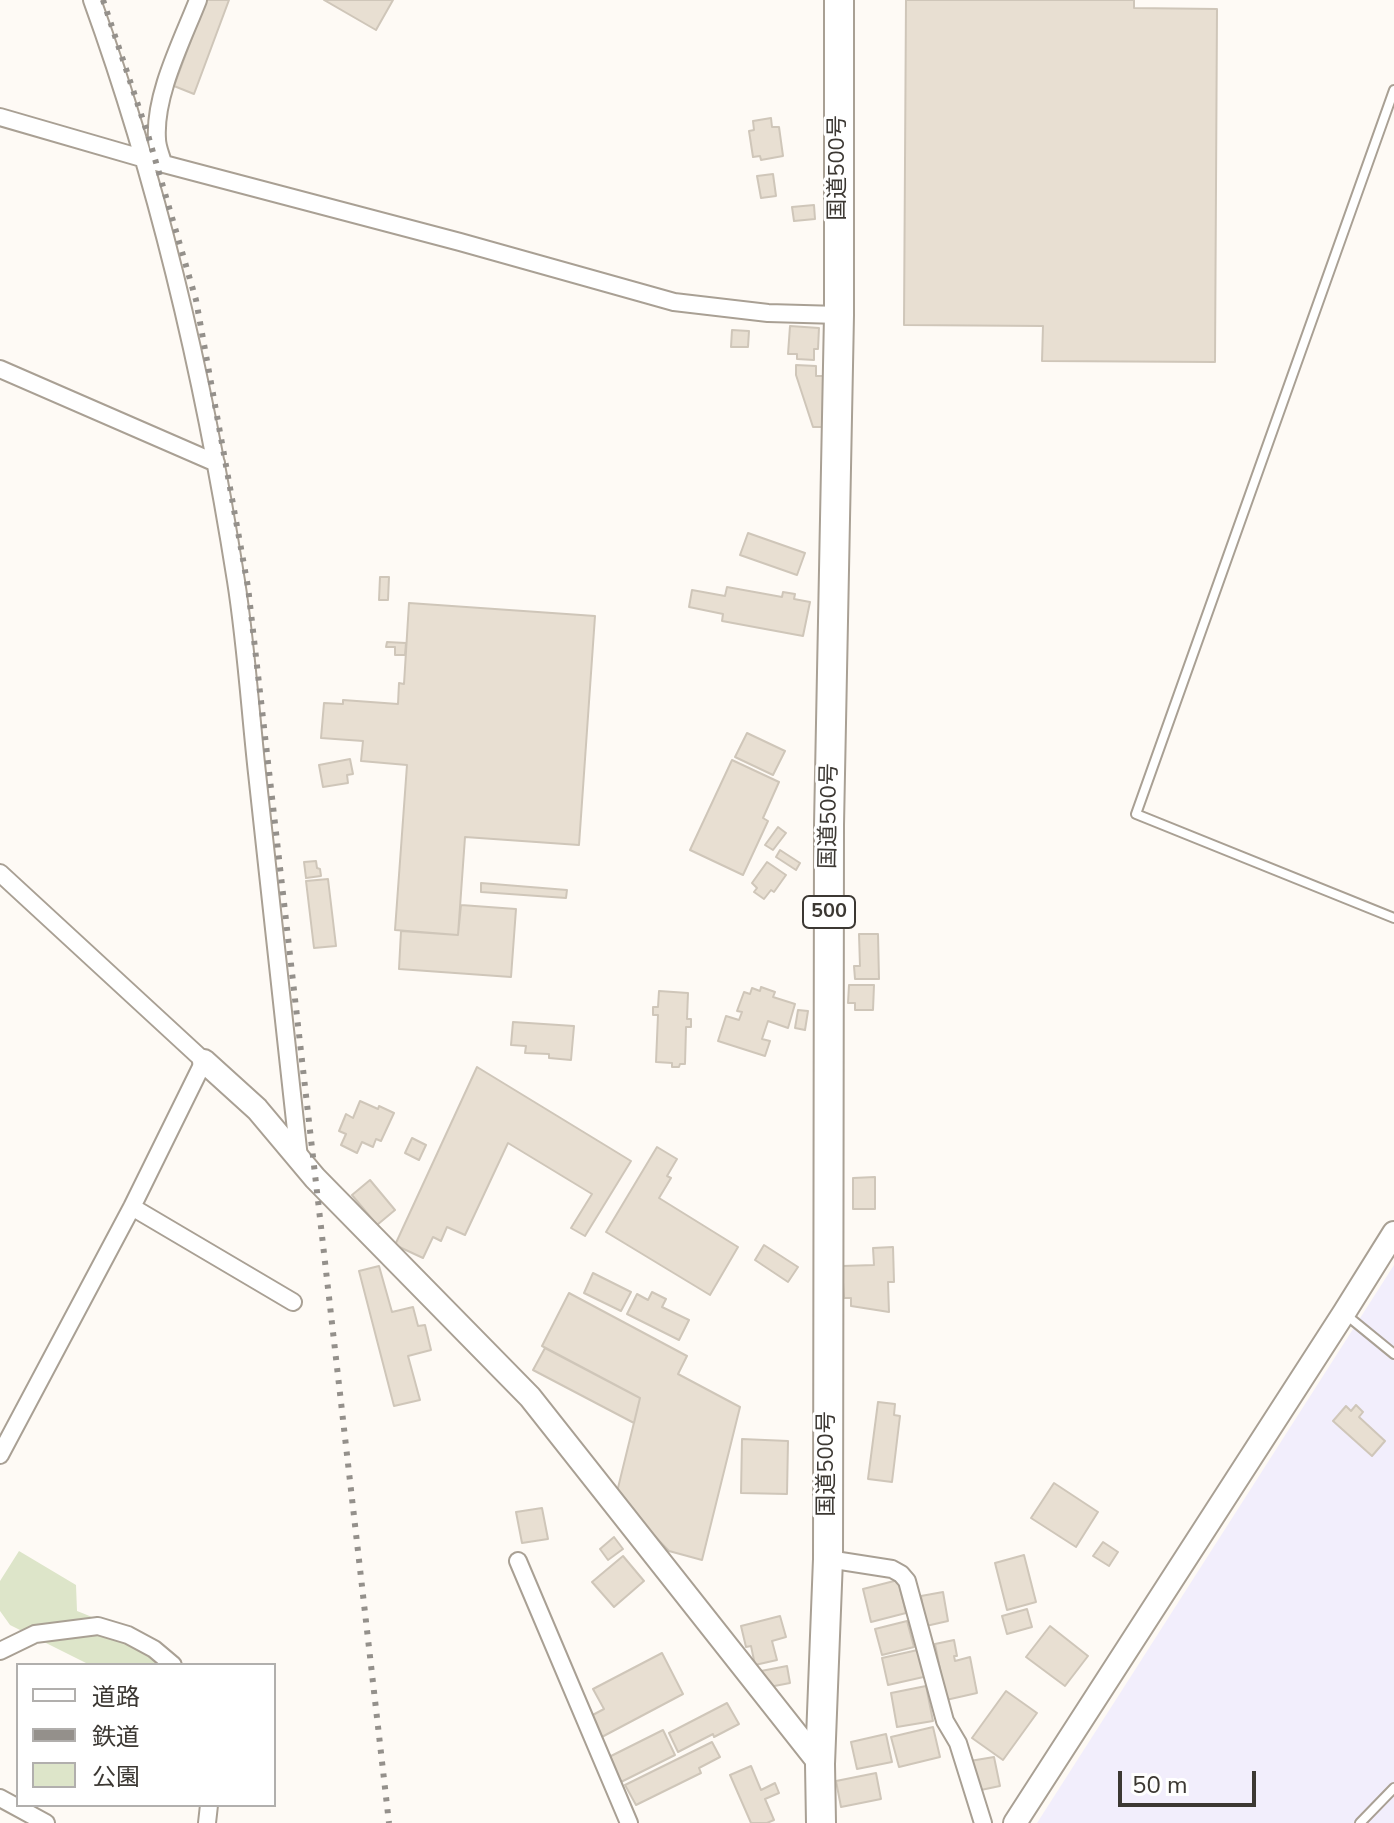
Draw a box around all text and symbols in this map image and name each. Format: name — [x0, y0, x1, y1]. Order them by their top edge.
street label: 国道500号 — [826, 115, 852, 221]
street label: 国道500号 — [816, 763, 844, 869]
road number: 500 — [803, 896, 855, 928]
street label: 国道500号 — [815, 1411, 841, 1517]
legend — [16, 1663, 276, 1807]
text: 道路 — [92, 1681, 140, 1713]
text: 鉄道 — [92, 1721, 140, 1753]
scale bar — [1122, 1755, 1260, 1805]
text: 公園 — [92, 1761, 140, 1793]
text: 50 m — [1132, 1769, 1188, 1801]

